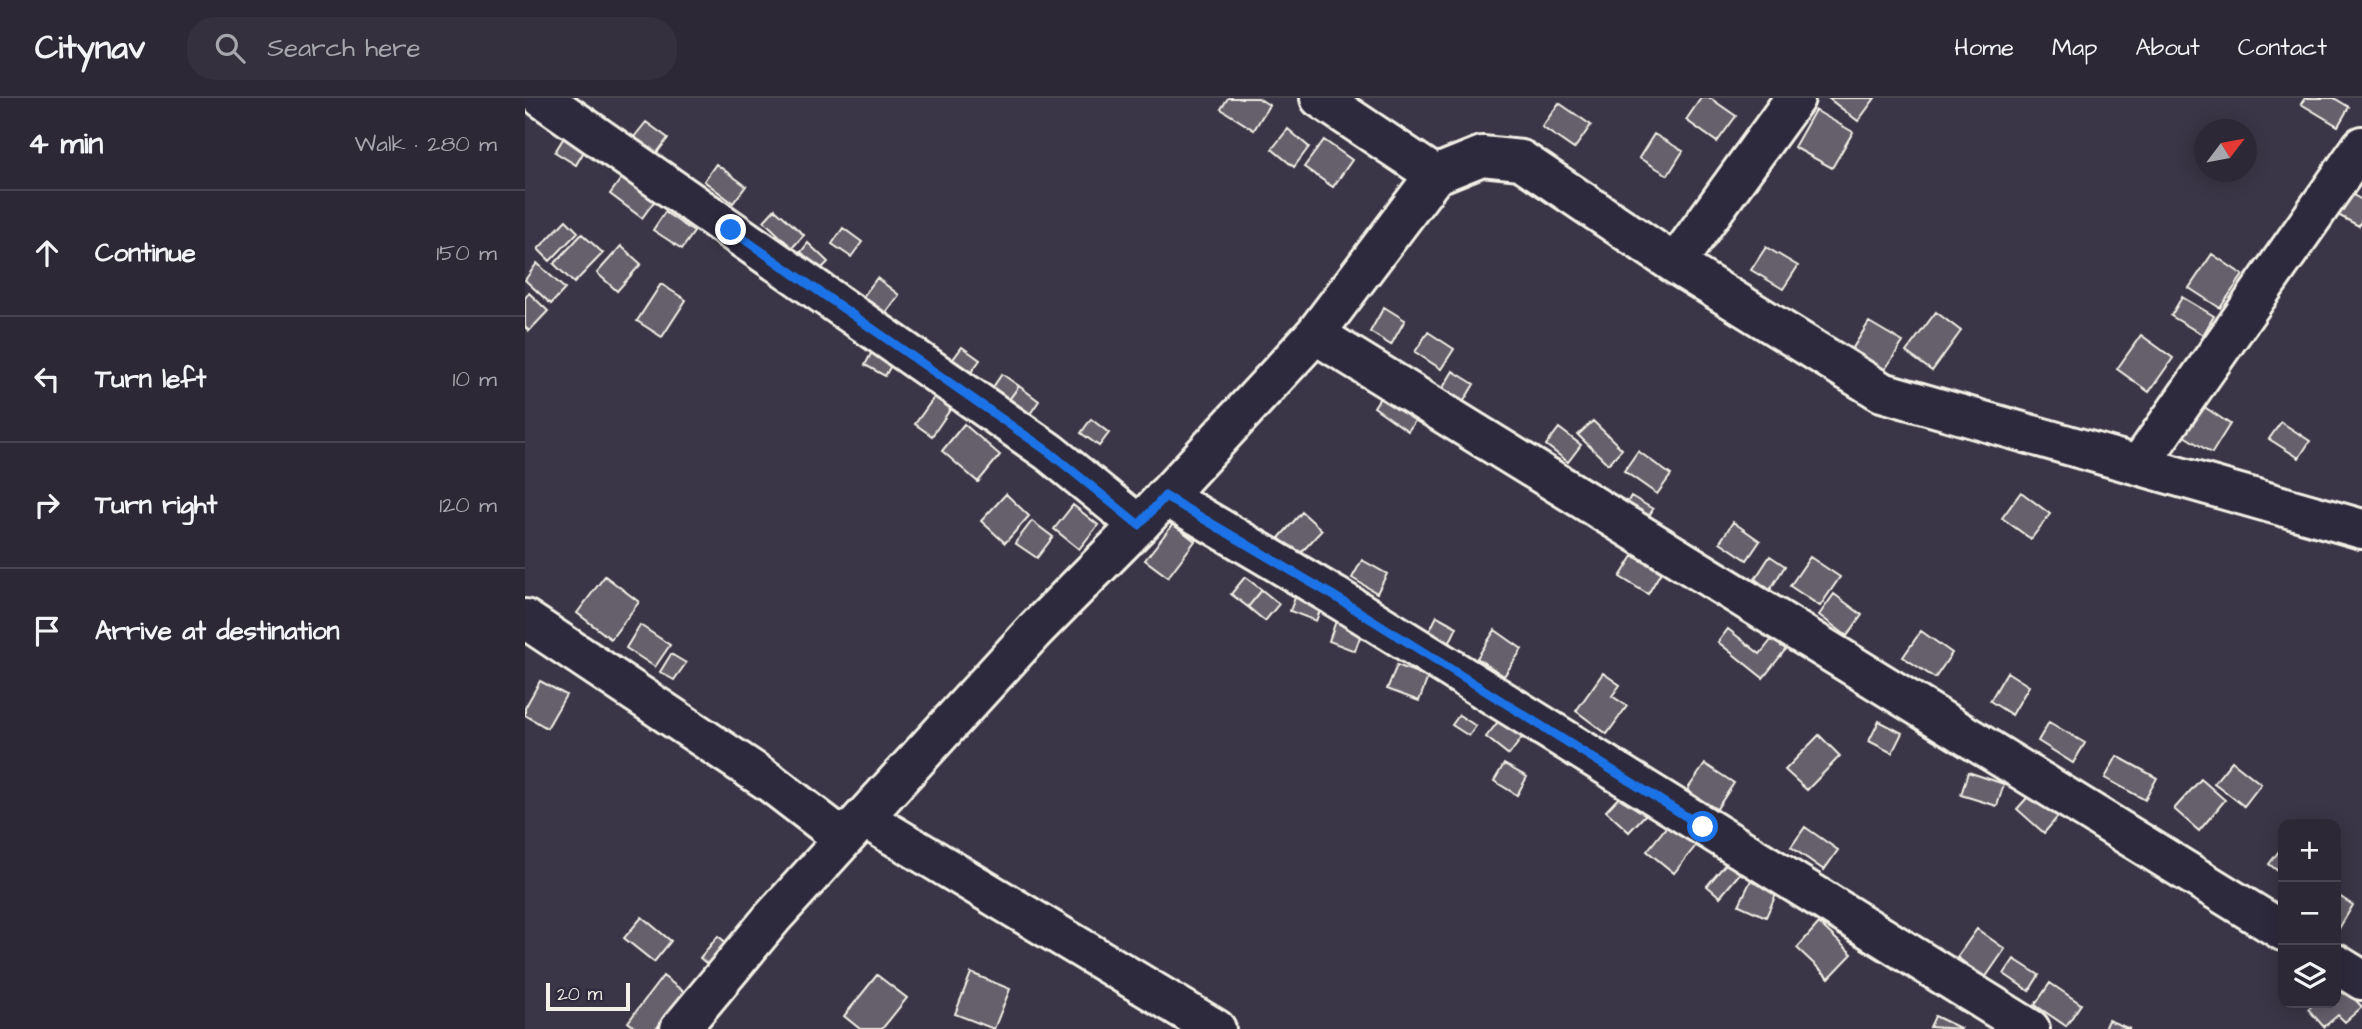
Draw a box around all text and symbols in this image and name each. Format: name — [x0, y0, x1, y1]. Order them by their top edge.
search box — [187, 17, 677, 80]
text: Citynav — [35, 25, 145, 71]
icon: search — [211, 29, 249, 67]
text: Search here — [267, 30, 421, 66]
text: Home — [1954, 31, 2014, 65]
text: Map — [2052, 31, 2097, 65]
text: About — [2135, 31, 2200, 65]
text: Contact — [2238, 31, 2327, 65]
north arrow — [2194, 119, 2257, 182]
text: 4 min — [28, 123, 103, 165]
text: Walk · 280 m — [355, 128, 497, 160]
route end — [715, 214, 746, 245]
icon: ahead — [28, 234, 66, 272]
text: Continue — [95, 235, 196, 271]
text: 150 m — [436, 237, 497, 269]
icon: left — [28, 360, 66, 398]
text: Turn left — [95, 361, 206, 397]
text: 10 m — [452, 363, 497, 395]
icon: right — [28, 486, 66, 524]
text: Turn right — [95, 487, 217, 523]
text: 120 m — [439, 489, 497, 521]
icon: arrive — [28, 612, 66, 650]
text: Arrive at destination — [95, 613, 340, 649]
route start — [1687, 811, 1718, 842]
map controls — [2278, 819, 2341, 1008]
button: + — [2278, 819, 2341, 882]
button: − — [2278, 882, 2341, 945]
button: layers — [2278, 945, 2341, 1008]
scale bar — [546, 980, 630, 1012]
text: 20 m — [557, 981, 602, 1008]

